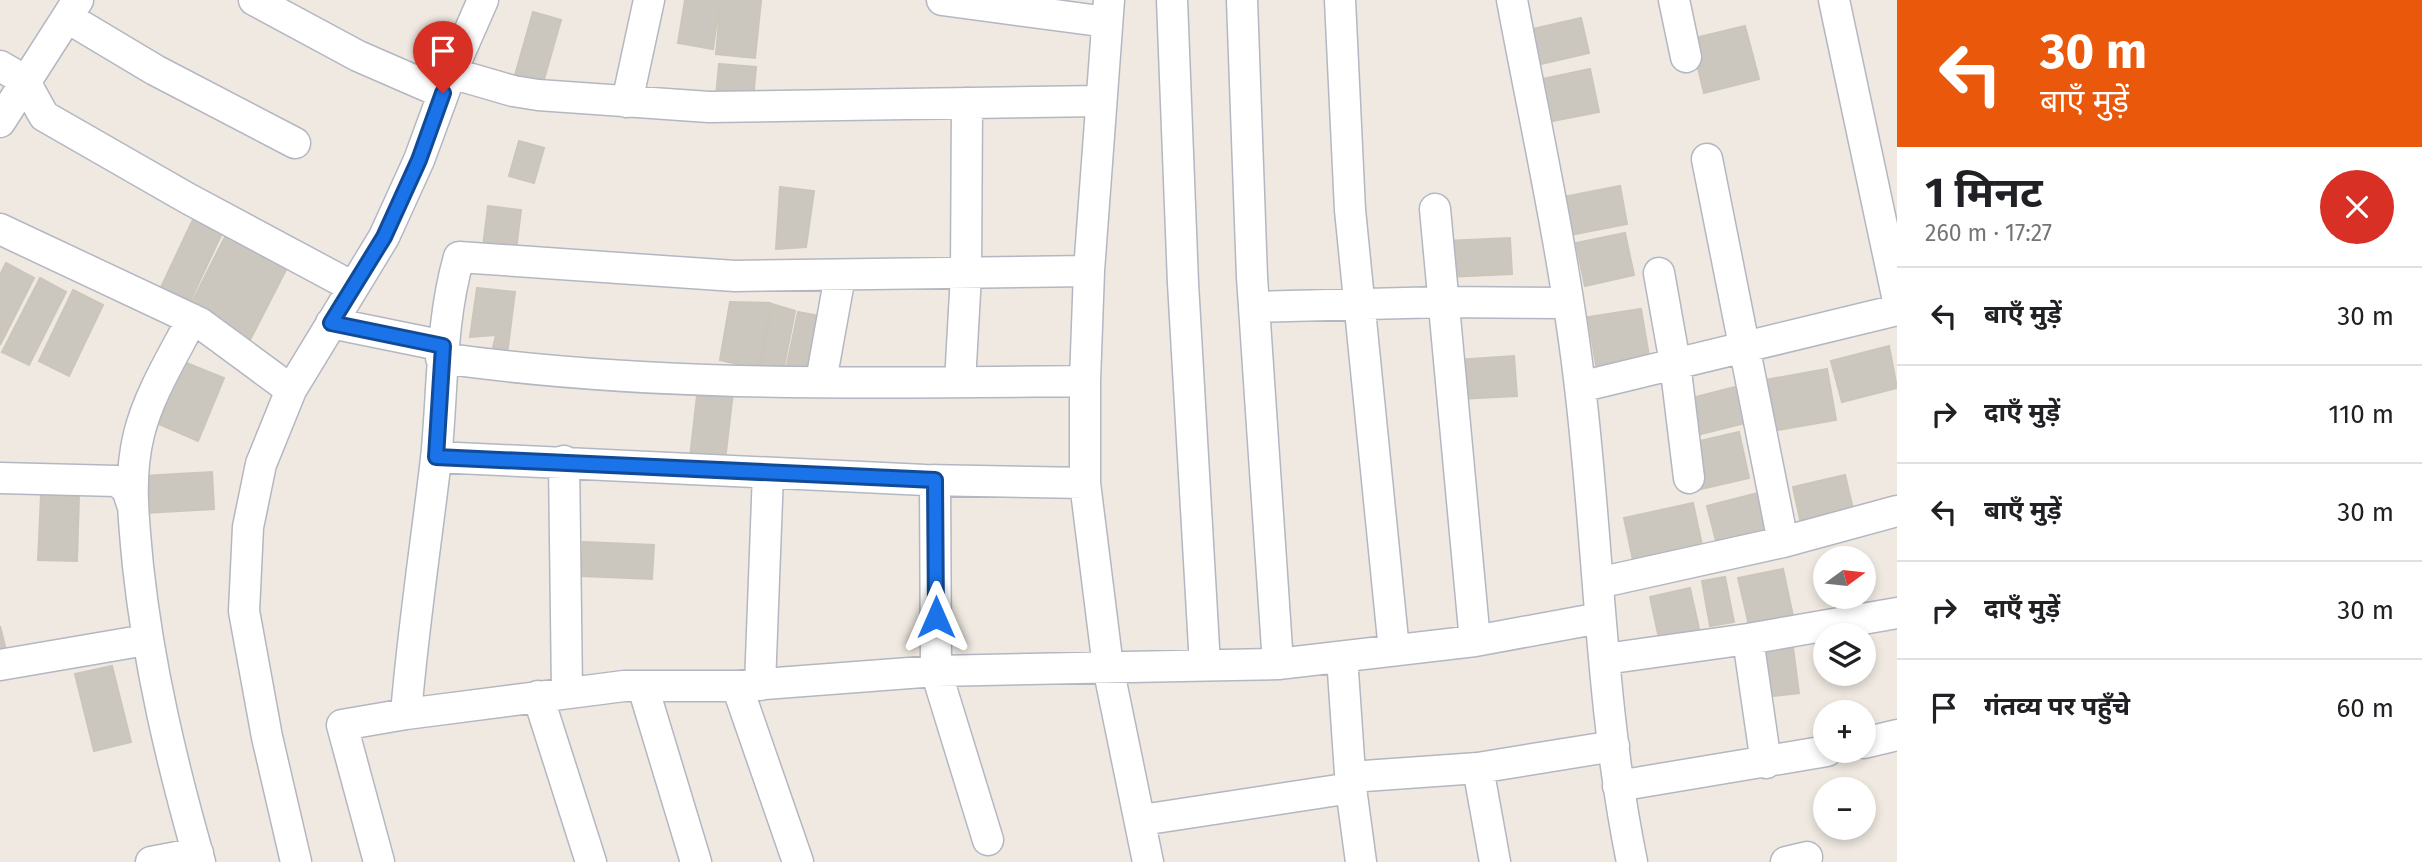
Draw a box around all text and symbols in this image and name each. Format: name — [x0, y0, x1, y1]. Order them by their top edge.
pin — [413, 21, 473, 93]
text: 30 m — [2040, 22, 2147, 81]
icon: left — [1925, 28, 2016, 119]
icon: arrive — [424, 32, 462, 70]
text: बाएँ मुड़ें — [2040, 82, 2129, 120]
text: 1 मिनट — [1925, 168, 2043, 218]
button: close — [2320, 170, 2394, 244]
text: 260 m · 17:27 — [1925, 219, 2052, 247]
icon: left — [1925, 297, 1963, 335]
text: बाएँ मुड़ें — [1984, 299, 2061, 330]
text: 30 m — [2337, 301, 2394, 332]
icon: right — [1925, 395, 1963, 433]
text: दाएँ मुड़ें — [1984, 397, 2060, 428]
text: 110 m — [2328, 399, 2394, 430]
icon: left — [1925, 493, 1963, 531]
text: बाएँ मुड़ें — [1984, 495, 2061, 526]
text: 30 m — [2337, 497, 2394, 528]
north arrow — [1813, 546, 1876, 609]
map controls — [1813, 546, 1876, 840]
position arrow — [899, 580, 973, 654]
icon: right — [1925, 591, 1963, 629]
text: दाएँ मुड़ें — [1984, 593, 2060, 624]
text: 30 m — [2337, 595, 2394, 626]
button: layers — [1813, 623, 1876, 686]
icon: arrive — [1925, 689, 1963, 727]
text: गंतव्य पर पहुँचे — [1984, 691, 2130, 722]
text: 60 m — [2336, 693, 2394, 724]
button: + — [1813, 700, 1876, 763]
button: − — [1813, 777, 1876, 840]

